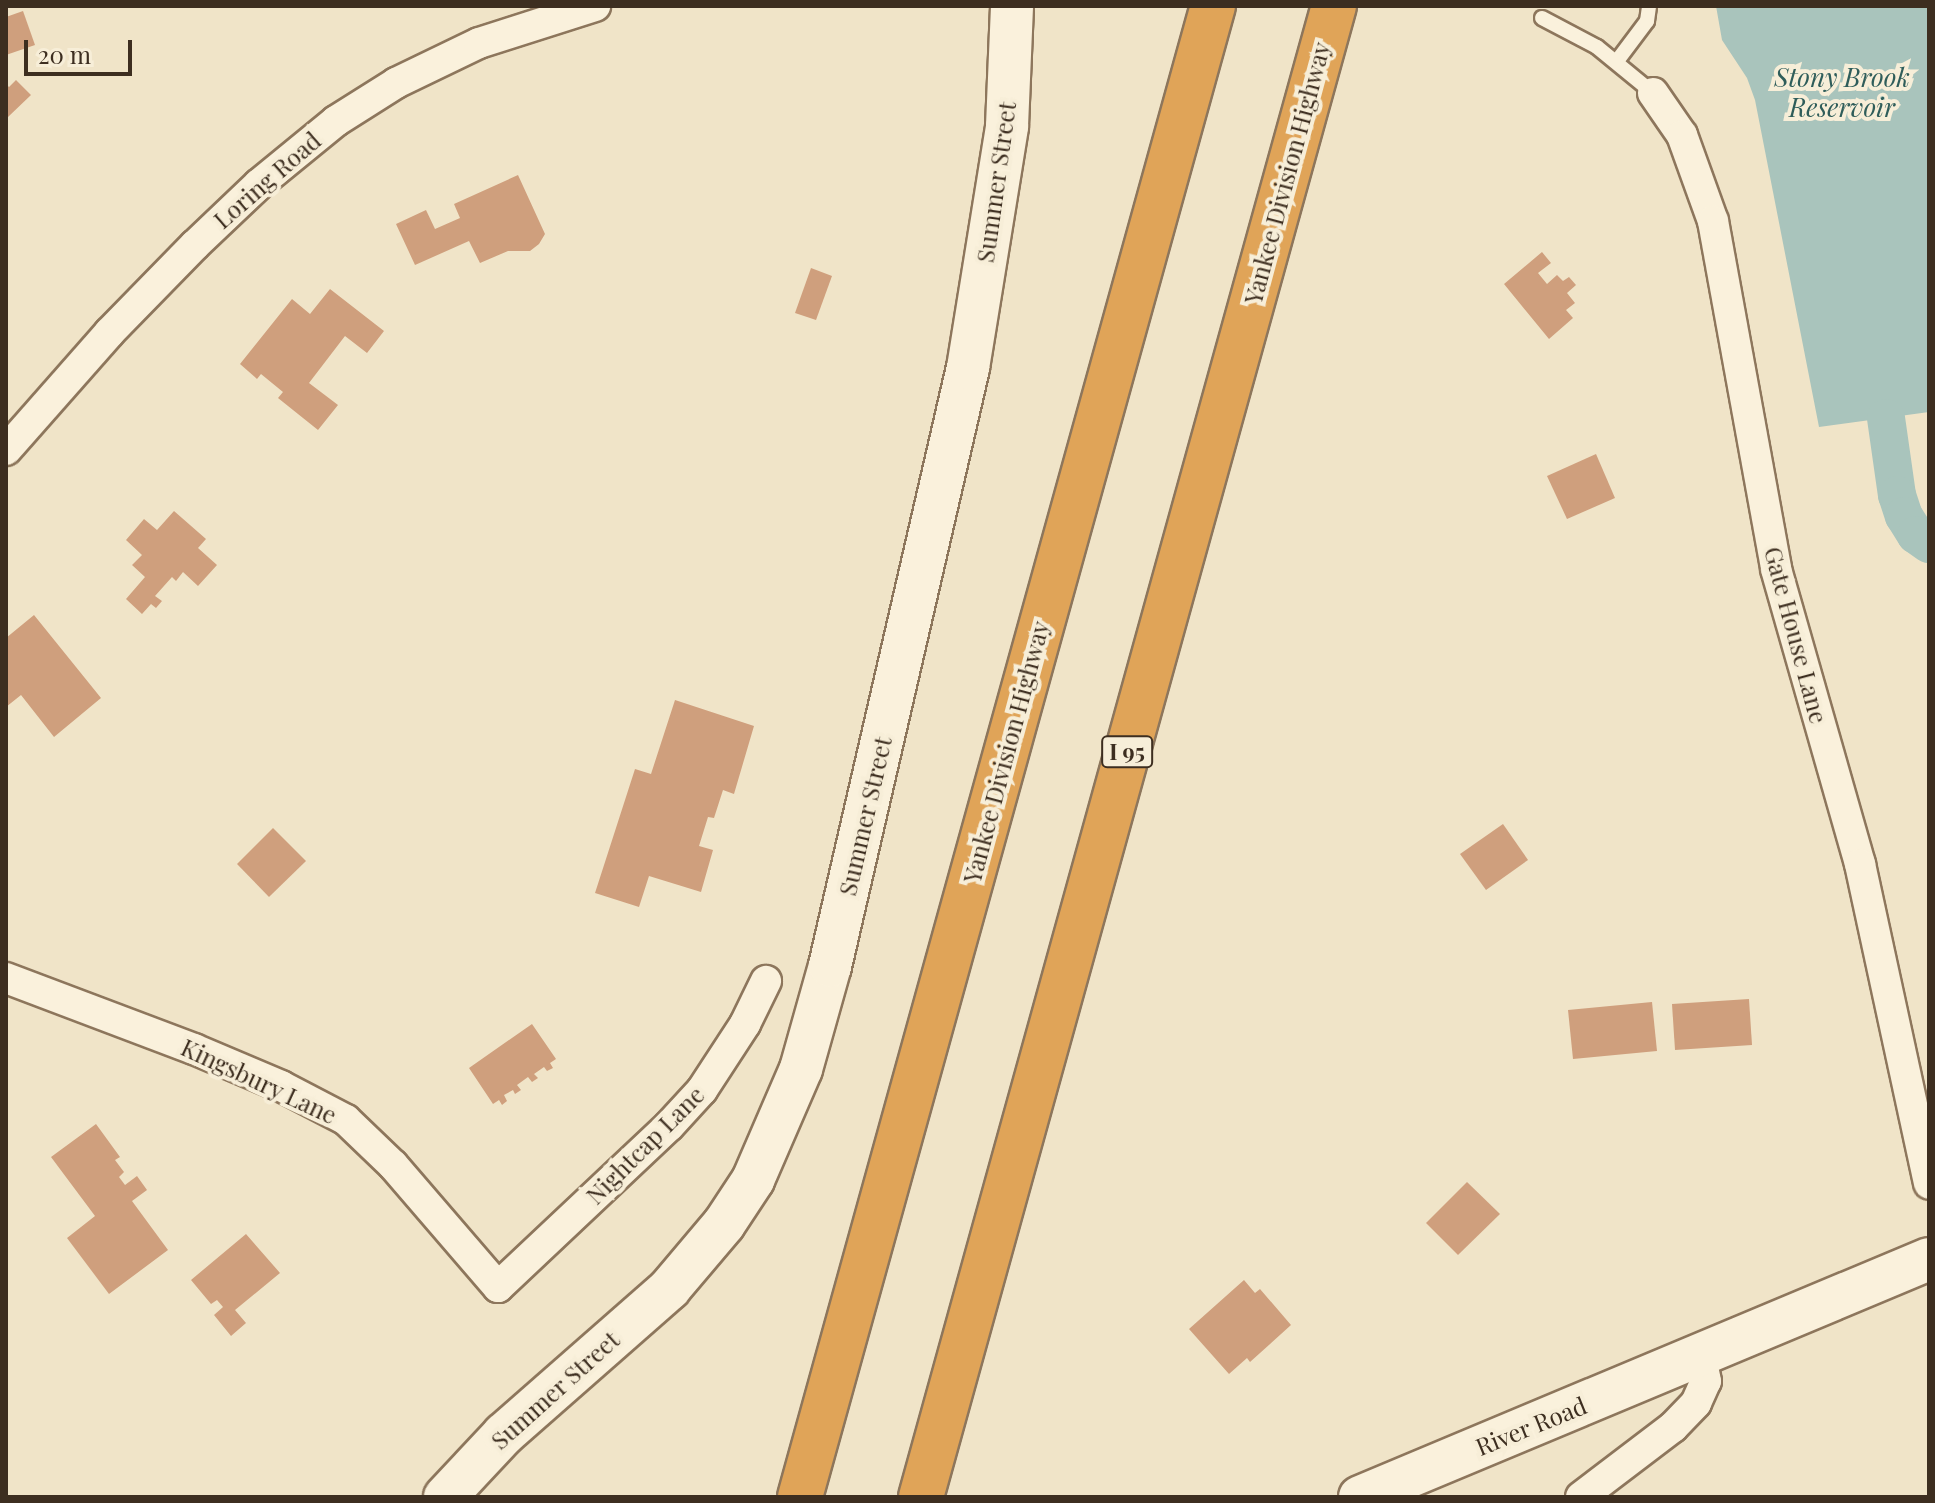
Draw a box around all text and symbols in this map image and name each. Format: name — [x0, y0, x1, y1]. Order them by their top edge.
scale bar — [28, 24, 136, 74]
text: 20 m — [38, 38, 91, 70]
street label: Yankee Division Highway — [1238, 39, 1336, 307]
water label: Stony Brook Reservoir — [1774, 61, 1910, 122]
street label: Summer Street — [970, 99, 1022, 265]
street label: Loring Road — [208, 126, 326, 234]
street label: Gate House Lane — [1759, 544, 1833, 726]
street label: Yankee Division Highway — [957, 618, 1055, 886]
street label: Summer Street — [833, 733, 897, 899]
road number: I 95 — [1101, 734, 1153, 770]
street label: Kingsbury Lane — [176, 1032, 342, 1130]
street label: Nightcap Lane — [580, 1080, 710, 1210]
street label: Summer Street — [485, 1325, 625, 1455]
street label: River Road — [1471, 1391, 1591, 1461]

